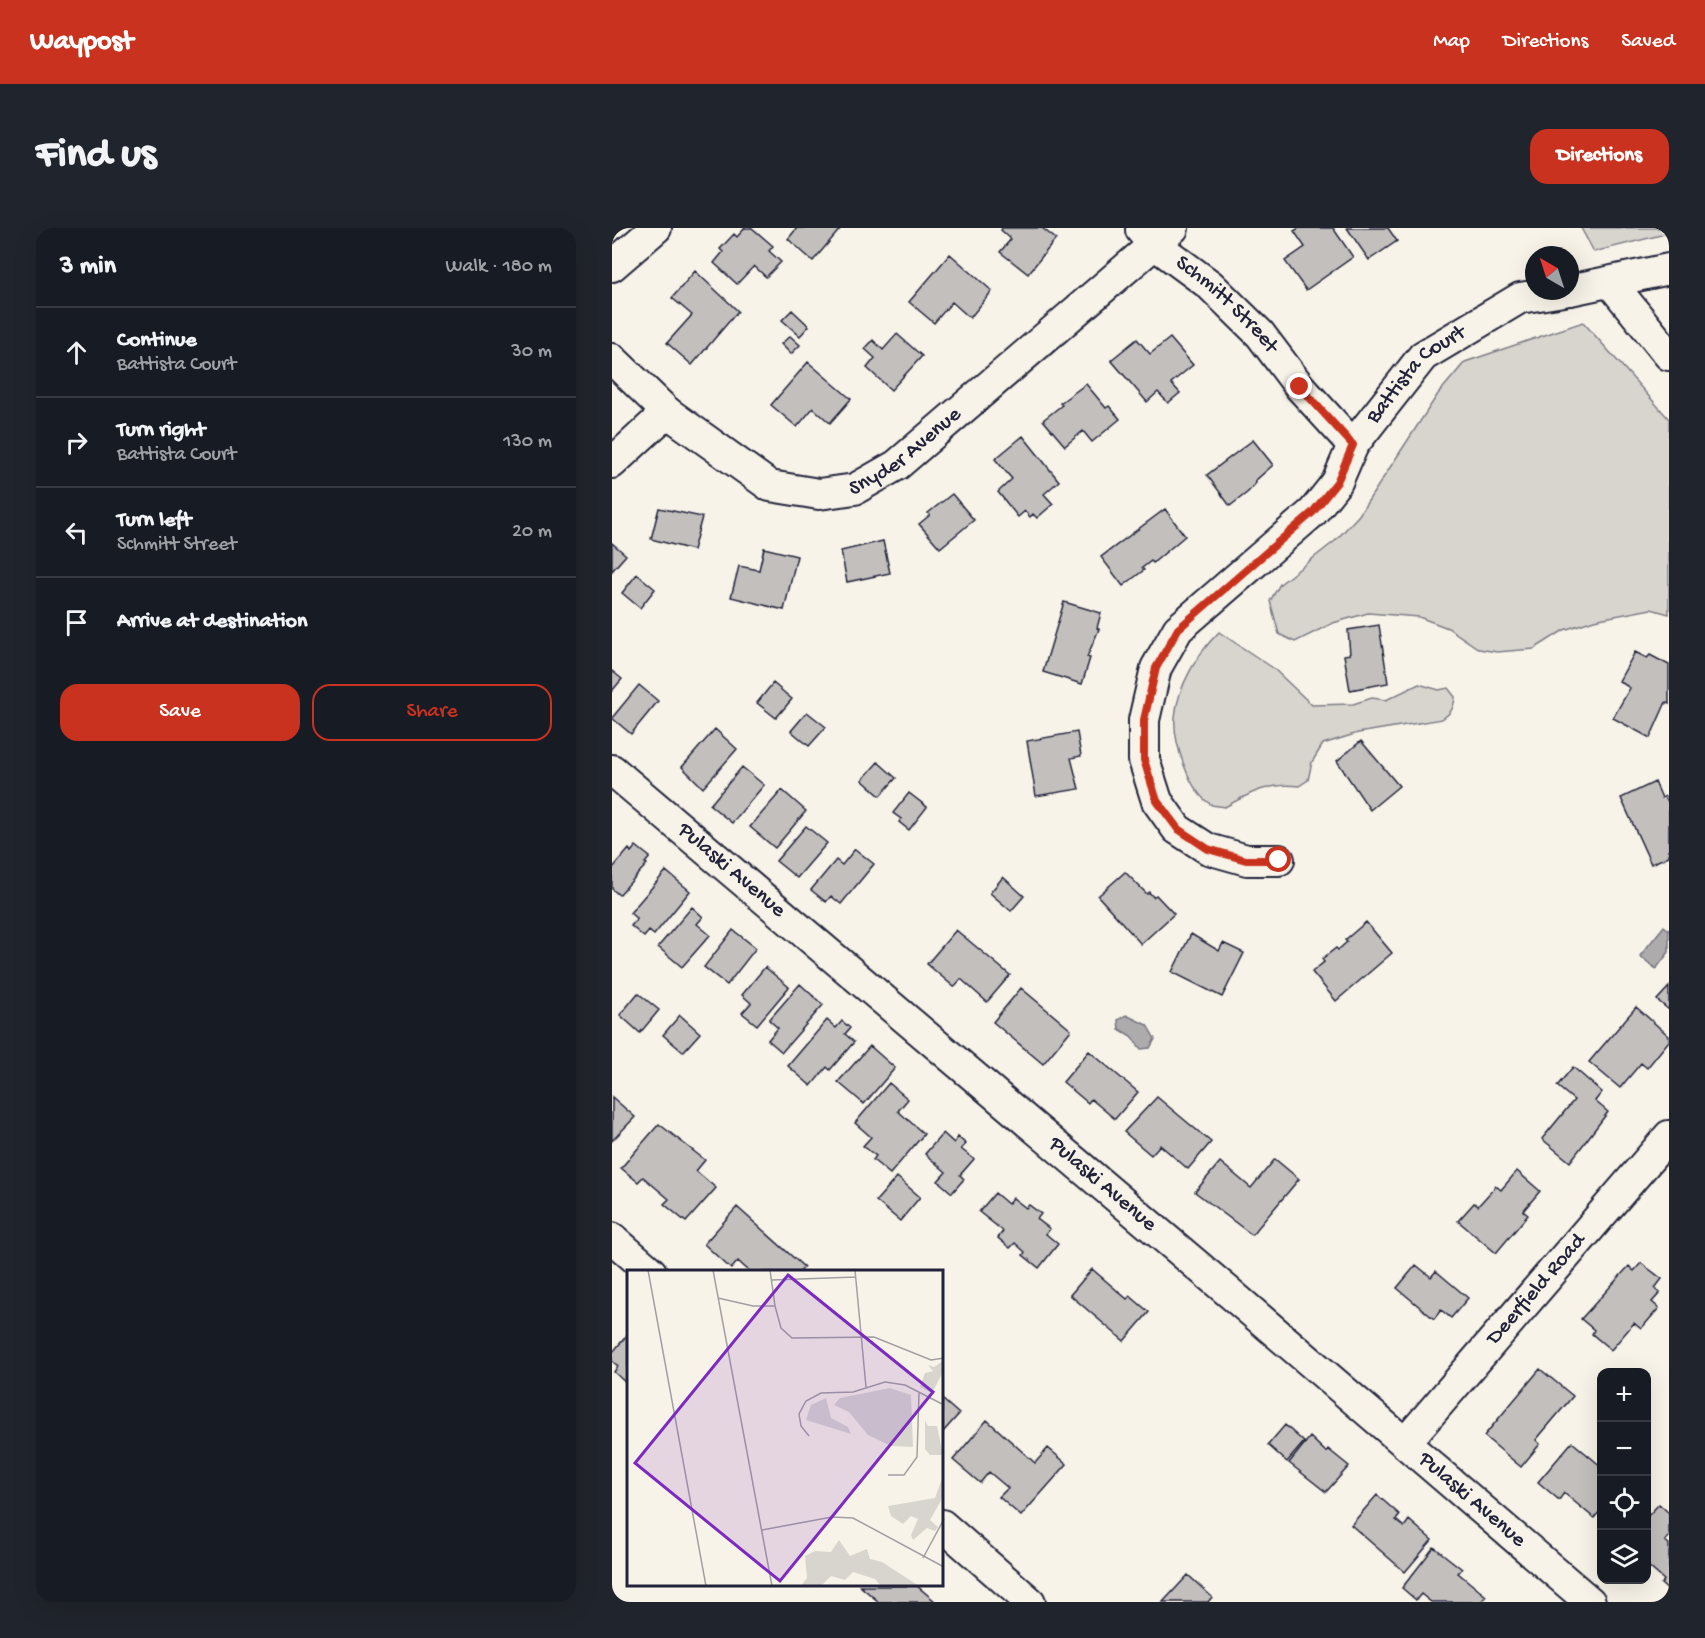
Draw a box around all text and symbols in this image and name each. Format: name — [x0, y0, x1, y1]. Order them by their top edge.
text: Waypost — [30, 26, 133, 59]
text: Map — [1433, 30, 1470, 55]
text: Directions — [1503, 30, 1588, 55]
text: Saved — [1621, 30, 1675, 55]
button: Directions — [1530, 129, 1669, 184]
text: Find us — [36, 132, 156, 181]
north arrow — [1525, 246, 1579, 300]
street label: Schmitt Street — [1170, 251, 1284, 361]
text: 3 min — [60, 252, 116, 283]
text: Walk · 180 m — [445, 256, 552, 279]
street label: Battista Court — [1361, 319, 1473, 430]
text: Continue — [117, 328, 197, 354]
icon: ahead — [60, 336, 93, 369]
text: 30 m — [511, 341, 552, 364]
text: Battista Court — [117, 354, 236, 377]
route end — [1286, 373, 1312, 399]
street label: Snyder Avenue — [848, 402, 968, 503]
text: Turn right — [117, 418, 205, 444]
icon: right — [60, 426, 93, 459]
text: 130 m — [503, 431, 552, 454]
text: Battista Court — [117, 444, 236, 467]
text: Turn left — [117, 508, 191, 534]
icon: left — [60, 516, 93, 549]
text: 20 m — [512, 521, 552, 544]
text: Schmitt Street — [117, 534, 237, 557]
icon: arrive — [60, 606, 93, 639]
text: Arrive at destination — [117, 609, 307, 635]
button: Save — [60, 684, 300, 741]
button: Share — [312, 684, 552, 741]
street label: Pulaski Avenue — [671, 817, 791, 924]
route start — [1265, 846, 1291, 872]
street label: Pulaski Avenue — [1042, 1131, 1162, 1238]
street label: Deerfield Road — [1480, 1227, 1593, 1352]
inset map — [627, 1270, 944, 1587]
map controls — [1597, 1368, 1651, 1584]
button: + — [1597, 1368, 1651, 1422]
button: − — [1597, 1422, 1651, 1476]
street label: Pulaski Avenue — [1412, 1446, 1531, 1554]
button: locate — [1597, 1476, 1651, 1530]
button: layers — [1597, 1530, 1651, 1584]

